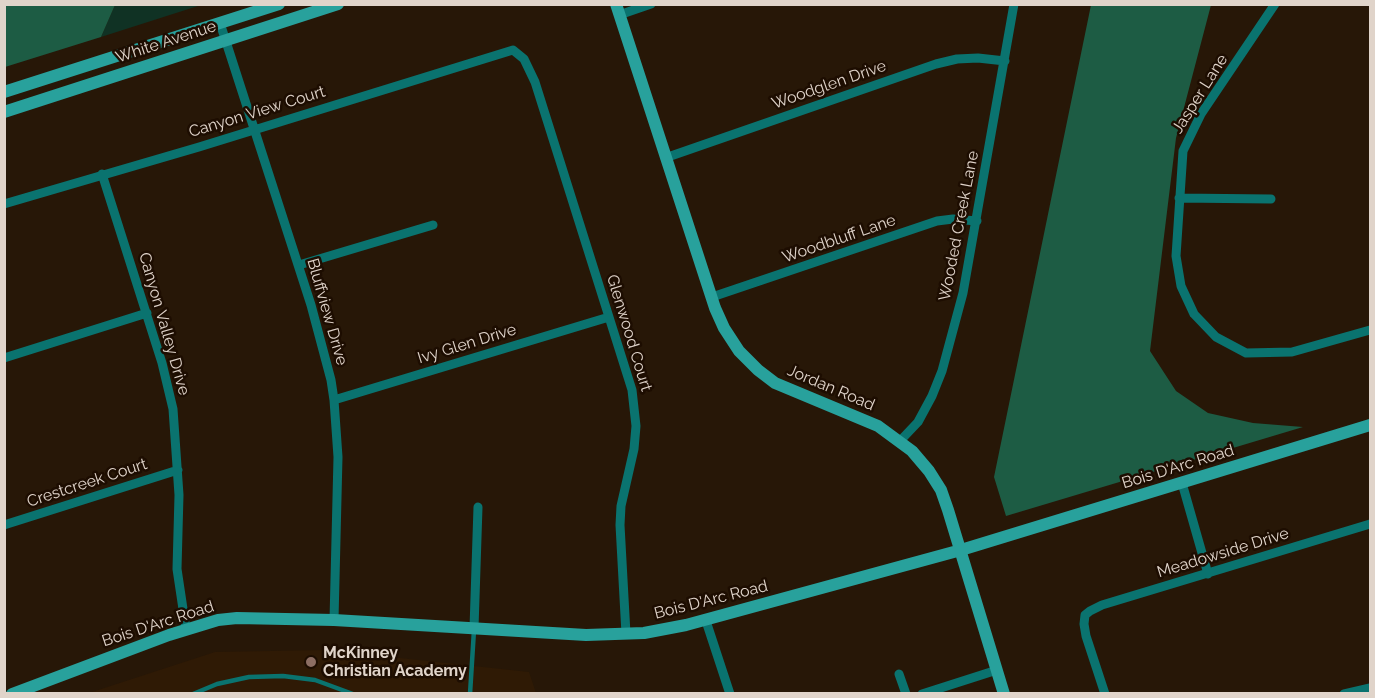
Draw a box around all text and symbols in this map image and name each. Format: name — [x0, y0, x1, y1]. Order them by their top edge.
street label: White Avenue — [113, 17, 219, 67]
street label: Jasper Lane — [1168, 51, 1232, 137]
street label: Woodglen Drive — [769, 56, 889, 114]
street label: Canyon View Court — [186, 82, 328, 142]
street label: Wooded Creek Lane — [935, 149, 983, 303]
street label: Woodbluff Lane — [780, 211, 898, 267]
street label: Canyon Valley Drive — [134, 250, 194, 398]
street label: Bluffview Drive — [303, 256, 351, 368]
street label: Glenwood Court — [602, 272, 656, 394]
street label: Ivy Glen Drive — [415, 320, 519, 368]
street label: Jordan Road — [784, 361, 878, 415]
street label: Bois D'Arc Road — [1120, 441, 1236, 493]
street label: Crestcreek Court — [25, 455, 149, 511]
street label: Meadowside Drive — [1155, 524, 1291, 582]
street label: Bois D'Arc Road — [652, 577, 770, 623]
street label: Bois D'Arc Road — [100, 597, 216, 651]
place label: McKinney Christian Academy — [323, 643, 467, 681]
marker: McKinney Christian Academy — [304, 655, 318, 669]

